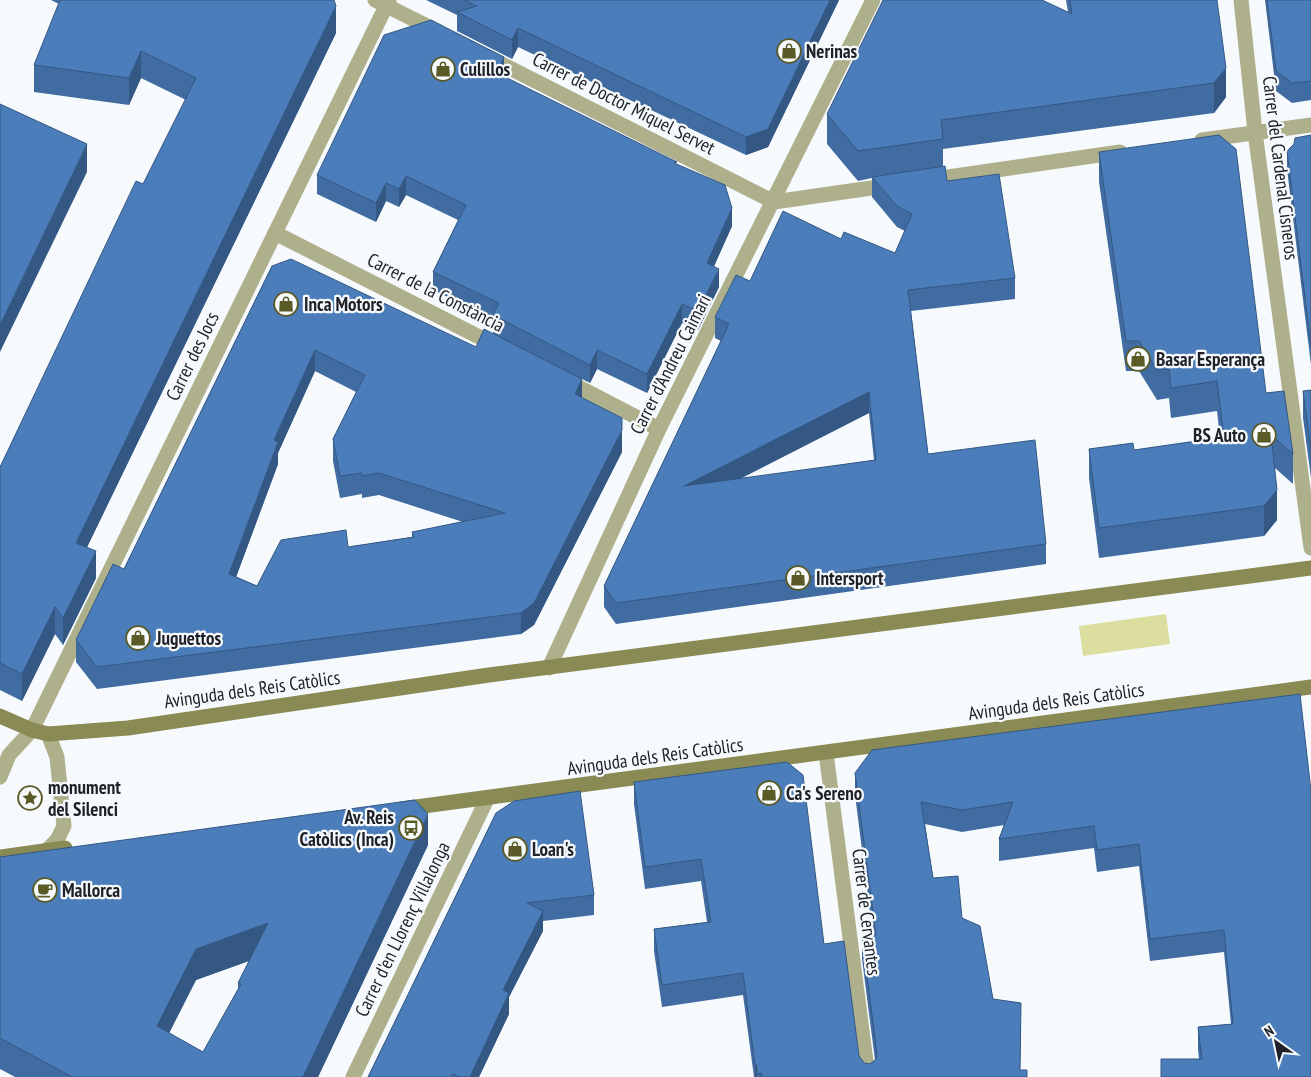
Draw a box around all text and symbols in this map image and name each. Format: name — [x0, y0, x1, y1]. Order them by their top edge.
shop icon: Nerinas — [776, 38, 802, 64]
place label: Nerinas — [806, 39, 858, 63]
street label: Carrer de Doctor Miquel Servet — [529, 47, 720, 160]
shop icon: Culillos — [430, 56, 456, 82]
place label: Culillos — [460, 57, 511, 81]
street label: Carrer del Cardenal Cisneros — [1258, 75, 1304, 261]
street label: Carrer de la Constància — [364, 247, 508, 337]
street label: Carrer d'Andreu Caimari — [624, 290, 716, 438]
shop icon: Inca Motors — [273, 291, 299, 317]
place label: Inca Motors — [304, 292, 383, 316]
street label: Carrer des Jocs — [160, 308, 224, 404]
shop icon: Basar Esperança — [1125, 346, 1151, 372]
place label: Basar Esperança — [1156, 347, 1265, 371]
shop icon: BS Auto — [1251, 422, 1277, 448]
place label: BS Auto — [1193, 423, 1246, 447]
shop icon: Intersport — [785, 565, 811, 591]
place label: Intersport — [816, 566, 884, 590]
shop icon: Juguettos — [125, 625, 151, 651]
place label: Juguettos — [155, 626, 221, 650]
street label: Avinguda dels Reis Catòlics — [163, 665, 341, 713]
street label: Avinguda dels Reis Catòlics — [967, 677, 1145, 725]
street label: Avinguda dels Reis Catòlics — [566, 732, 744, 780]
place label: monument del Silenci — [48, 775, 121, 821]
shop icon: Ca's Sereno — [756, 780, 782, 806]
place label: Ca's Sereno — [786, 781, 862, 805]
place icon: monument del Silenci — [17, 785, 43, 811]
place label: Av. Reis Catòlics (Inca) — [299, 805, 394, 851]
bus stop icon: Av. Reis Catòlics (Inca) — [398, 815, 424, 841]
shop icon: Loan's — [502, 836, 528, 862]
street label: Carrer d'en Llorenç Villalonga — [349, 837, 455, 1021]
place label: Loan's — [532, 837, 574, 861]
street label: Carrer de Cervantes — [847, 847, 887, 977]
cafe icon: Mallorca — [32, 877, 58, 903]
place label: Mallorca — [62, 878, 120, 902]
north arrow — [1251, 1017, 1301, 1067]
text: N — [1261, 1021, 1277, 1041]

